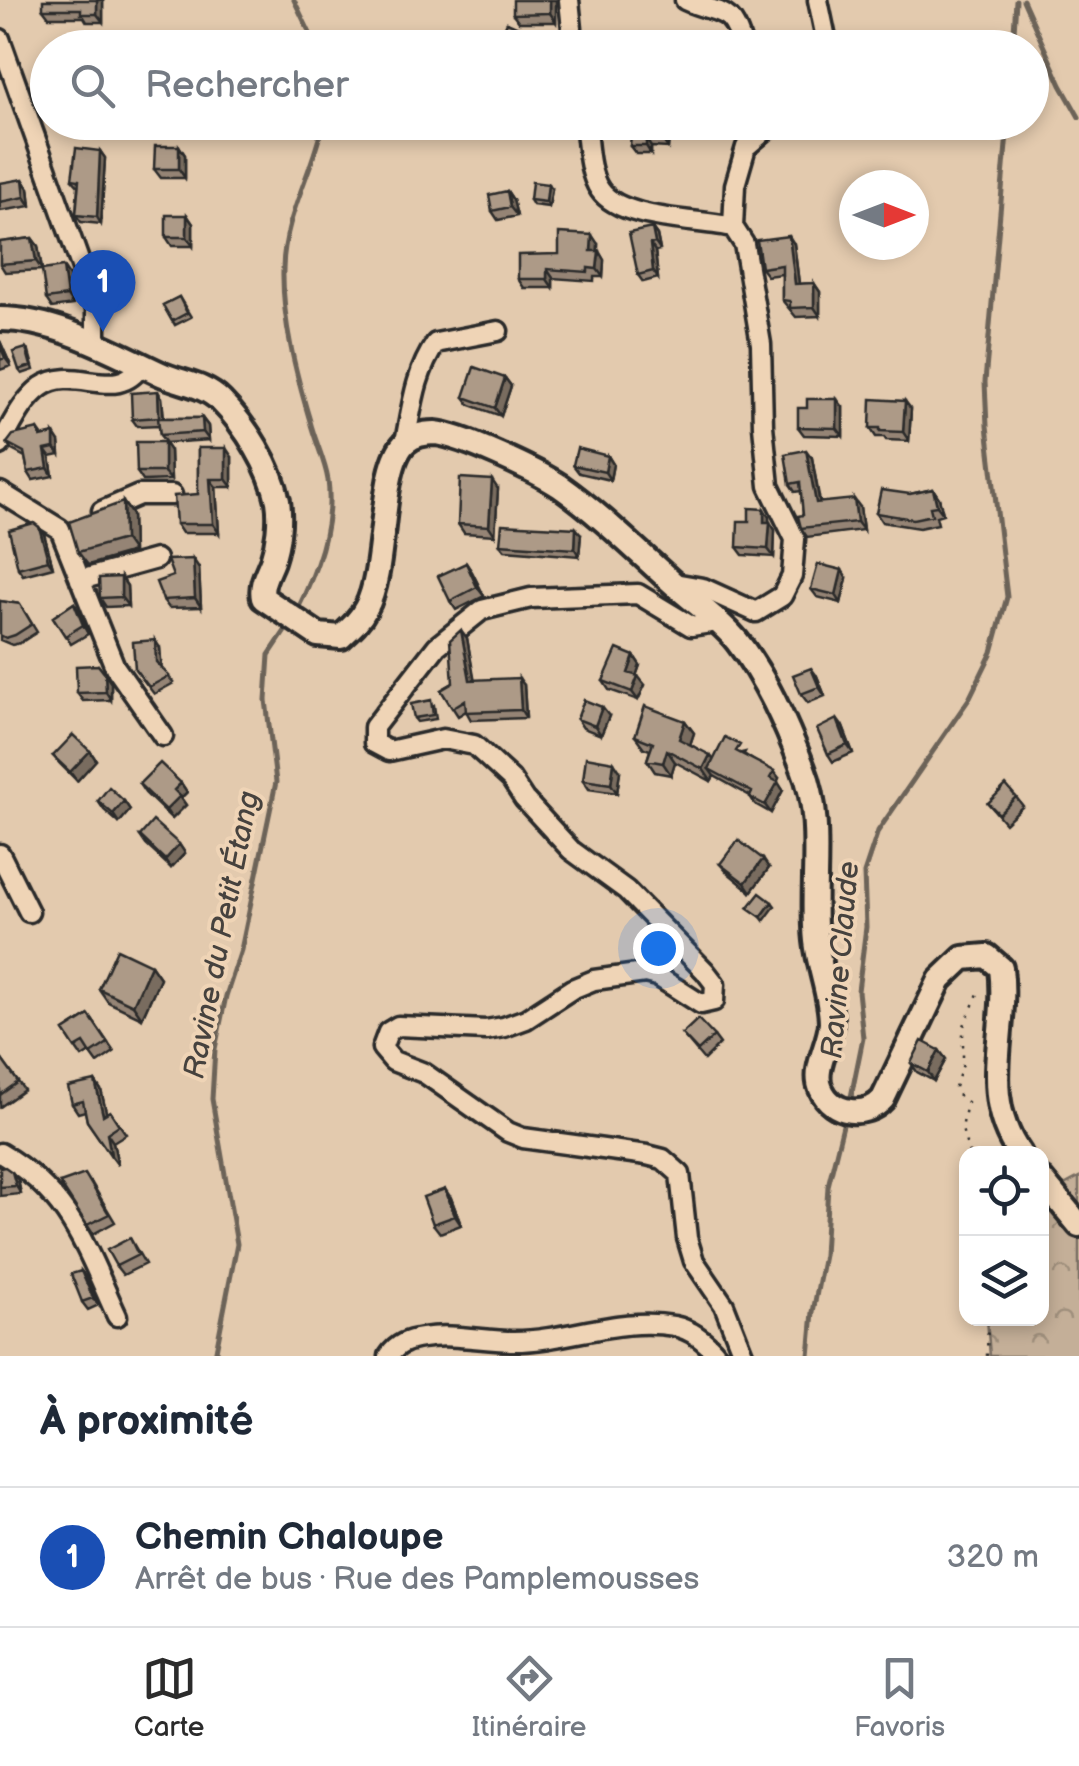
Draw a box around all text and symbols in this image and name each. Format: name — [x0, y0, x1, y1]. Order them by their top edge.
search box — [30, 30, 1049, 140]
icon: search — [65, 58, 120, 113]
text: Rechercher — [145, 63, 349, 108]
north arrow — [839, 170, 929, 260]
pin: 1 — [70, 250, 136, 332]
water label: Ravine du Petit Étang — [175, 788, 268, 1082]
water label: Ravine Claude — [814, 860, 868, 1060]
your location — [633, 923, 684, 974]
map controls — [959, 1146, 1049, 1326]
button: locate — [959, 1146, 1049, 1236]
button: layers — [959, 1236, 1049, 1326]
text: À proximité — [40, 1396, 253, 1447]
text: Chemin Chaloupe — [135, 1515, 444, 1560]
text: 1 — [66, 1538, 79, 1577]
text: 320 m — [947, 1538, 1039, 1577]
text: Arrêt de bus · Rue des Pamplemousses — [135, 1560, 699, 1599]
tab: Carte — [134, 1651, 204, 1744]
tab: Itinéraire — [472, 1651, 586, 1744]
tab: Favoris — [854, 1651, 945, 1744]

